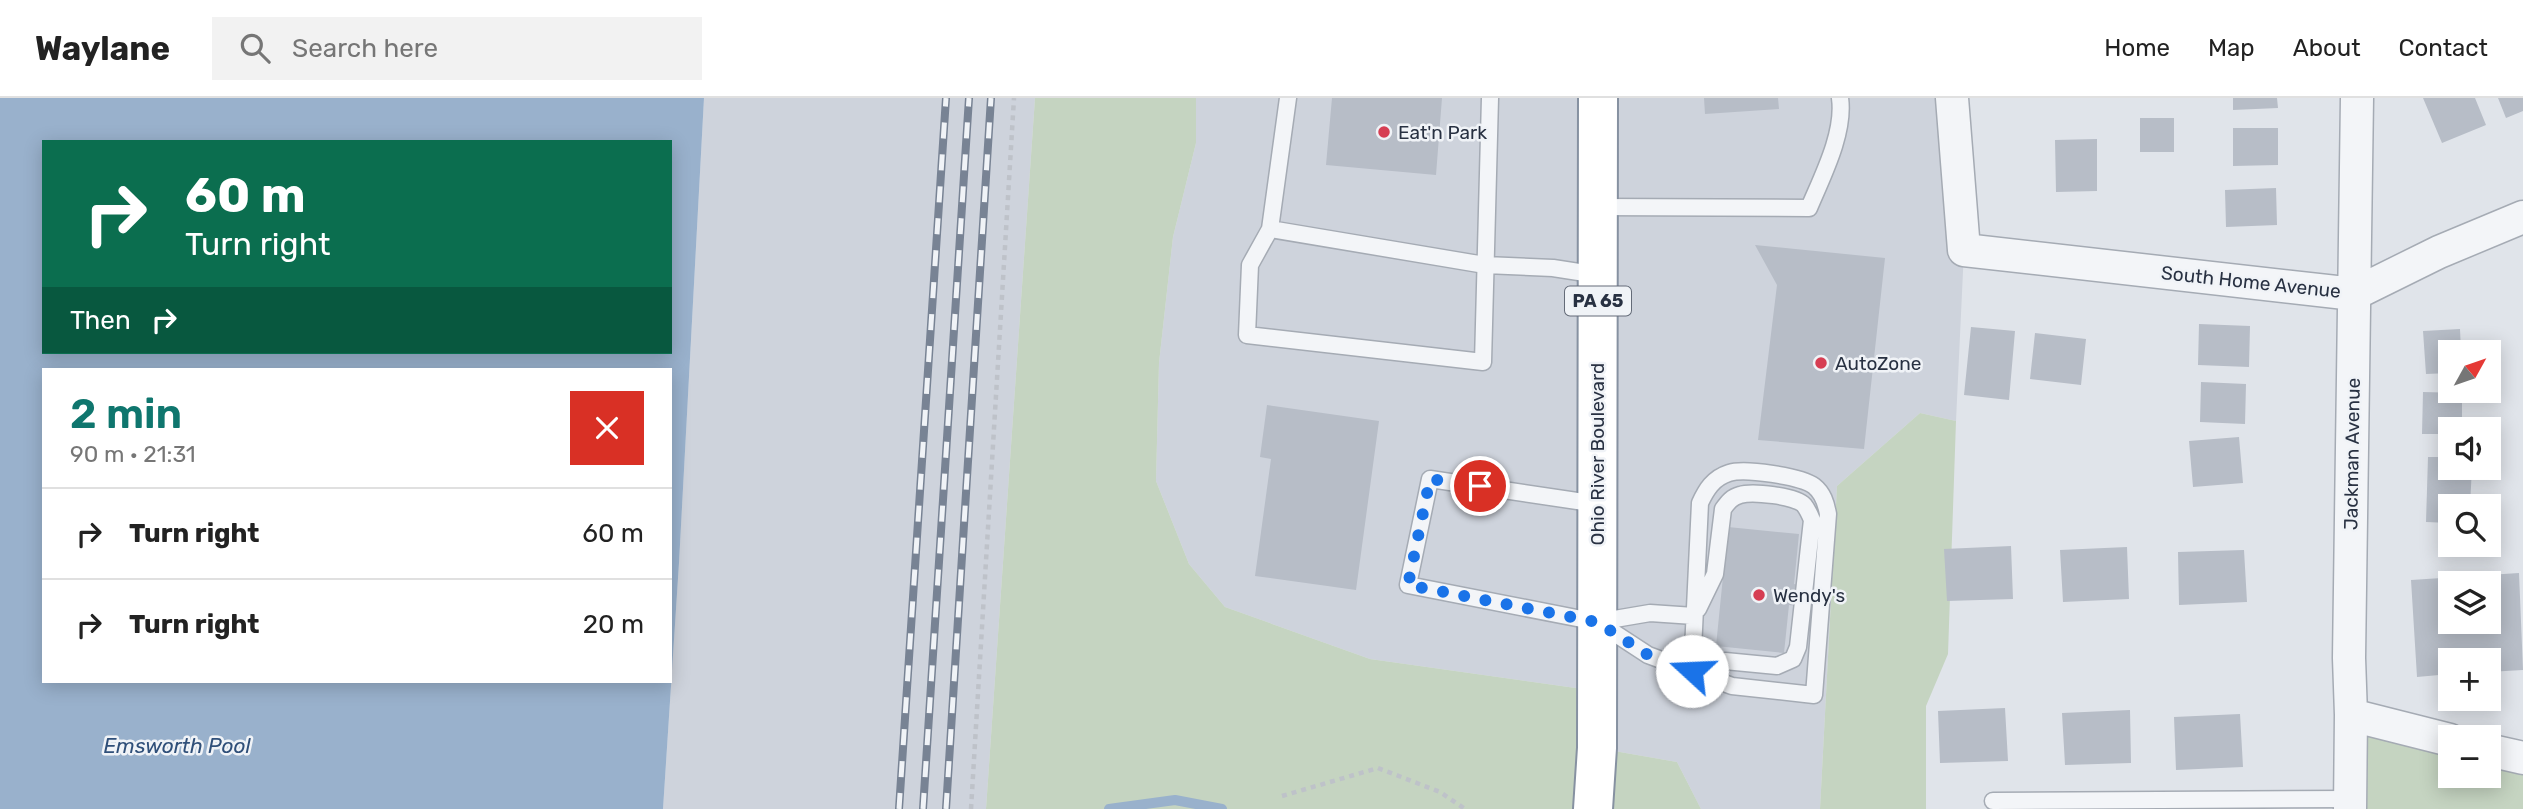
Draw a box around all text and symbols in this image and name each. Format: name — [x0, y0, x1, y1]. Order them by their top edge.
search box — [212, 17, 702, 80]
text: Waylane — [35, 29, 170, 68]
icon: search — [236, 29, 274, 67]
text: Search here — [292, 33, 438, 64]
text: Home — [2104, 34, 2170, 62]
text: Map — [2208, 34, 2255, 62]
text: About — [2293, 34, 2361, 62]
text: Contact — [2399, 34, 2488, 62]
place label: Eat'n Park — [1398, 121, 1487, 144]
marker: Eat'n Park — [1376, 124, 1392, 140]
text: 60 m — [185, 166, 306, 224]
icon: right — [70, 168, 161, 259]
text: Turn right — [185, 225, 330, 263]
street label: South Home Avenue — [2160, 261, 2342, 303]
road number: PA 65 — [1565, 286, 1631, 316]
icon: right — [145, 301, 183, 339]
text: Then — [70, 305, 131, 336]
north arrow — [2438, 340, 2501, 402]
map controls — [2438, 340, 2501, 788]
place label: AutoZone — [1835, 352, 1921, 375]
marker: AutoZone — [1813, 355, 1829, 371]
street label: Ohio River Boulevard — [1586, 363, 1609, 545]
street label: Jackman Avenue — [2339, 378, 2365, 530]
text: 2 min — [70, 389, 182, 439]
button: close — [570, 391, 644, 465]
button: sound — [2438, 417, 2501, 480]
text: 90 m · 21:31 — [70, 440, 196, 468]
pin — [1450, 456, 1510, 516]
icon: arrive — [1461, 467, 1499, 505]
button: search — [2438, 494, 2501, 557]
icon: right — [70, 515, 108, 553]
text: Turn right — [129, 518, 259, 549]
text: 60 m — [582, 518, 644, 549]
button: layers — [2438, 571, 2501, 634]
place label: Wendy's — [1773, 584, 1845, 607]
marker: Wendy's — [1751, 587, 1767, 603]
icon: right — [70, 606, 108, 644]
text: Turn right — [129, 609, 259, 640]
text: 20 m — [583, 609, 644, 640]
position arrow — [1655, 634, 1729, 708]
button: + — [2438, 648, 2501, 711]
button: − — [2438, 725, 2501, 788]
water label: Emsworth Pool — [103, 733, 251, 758]

